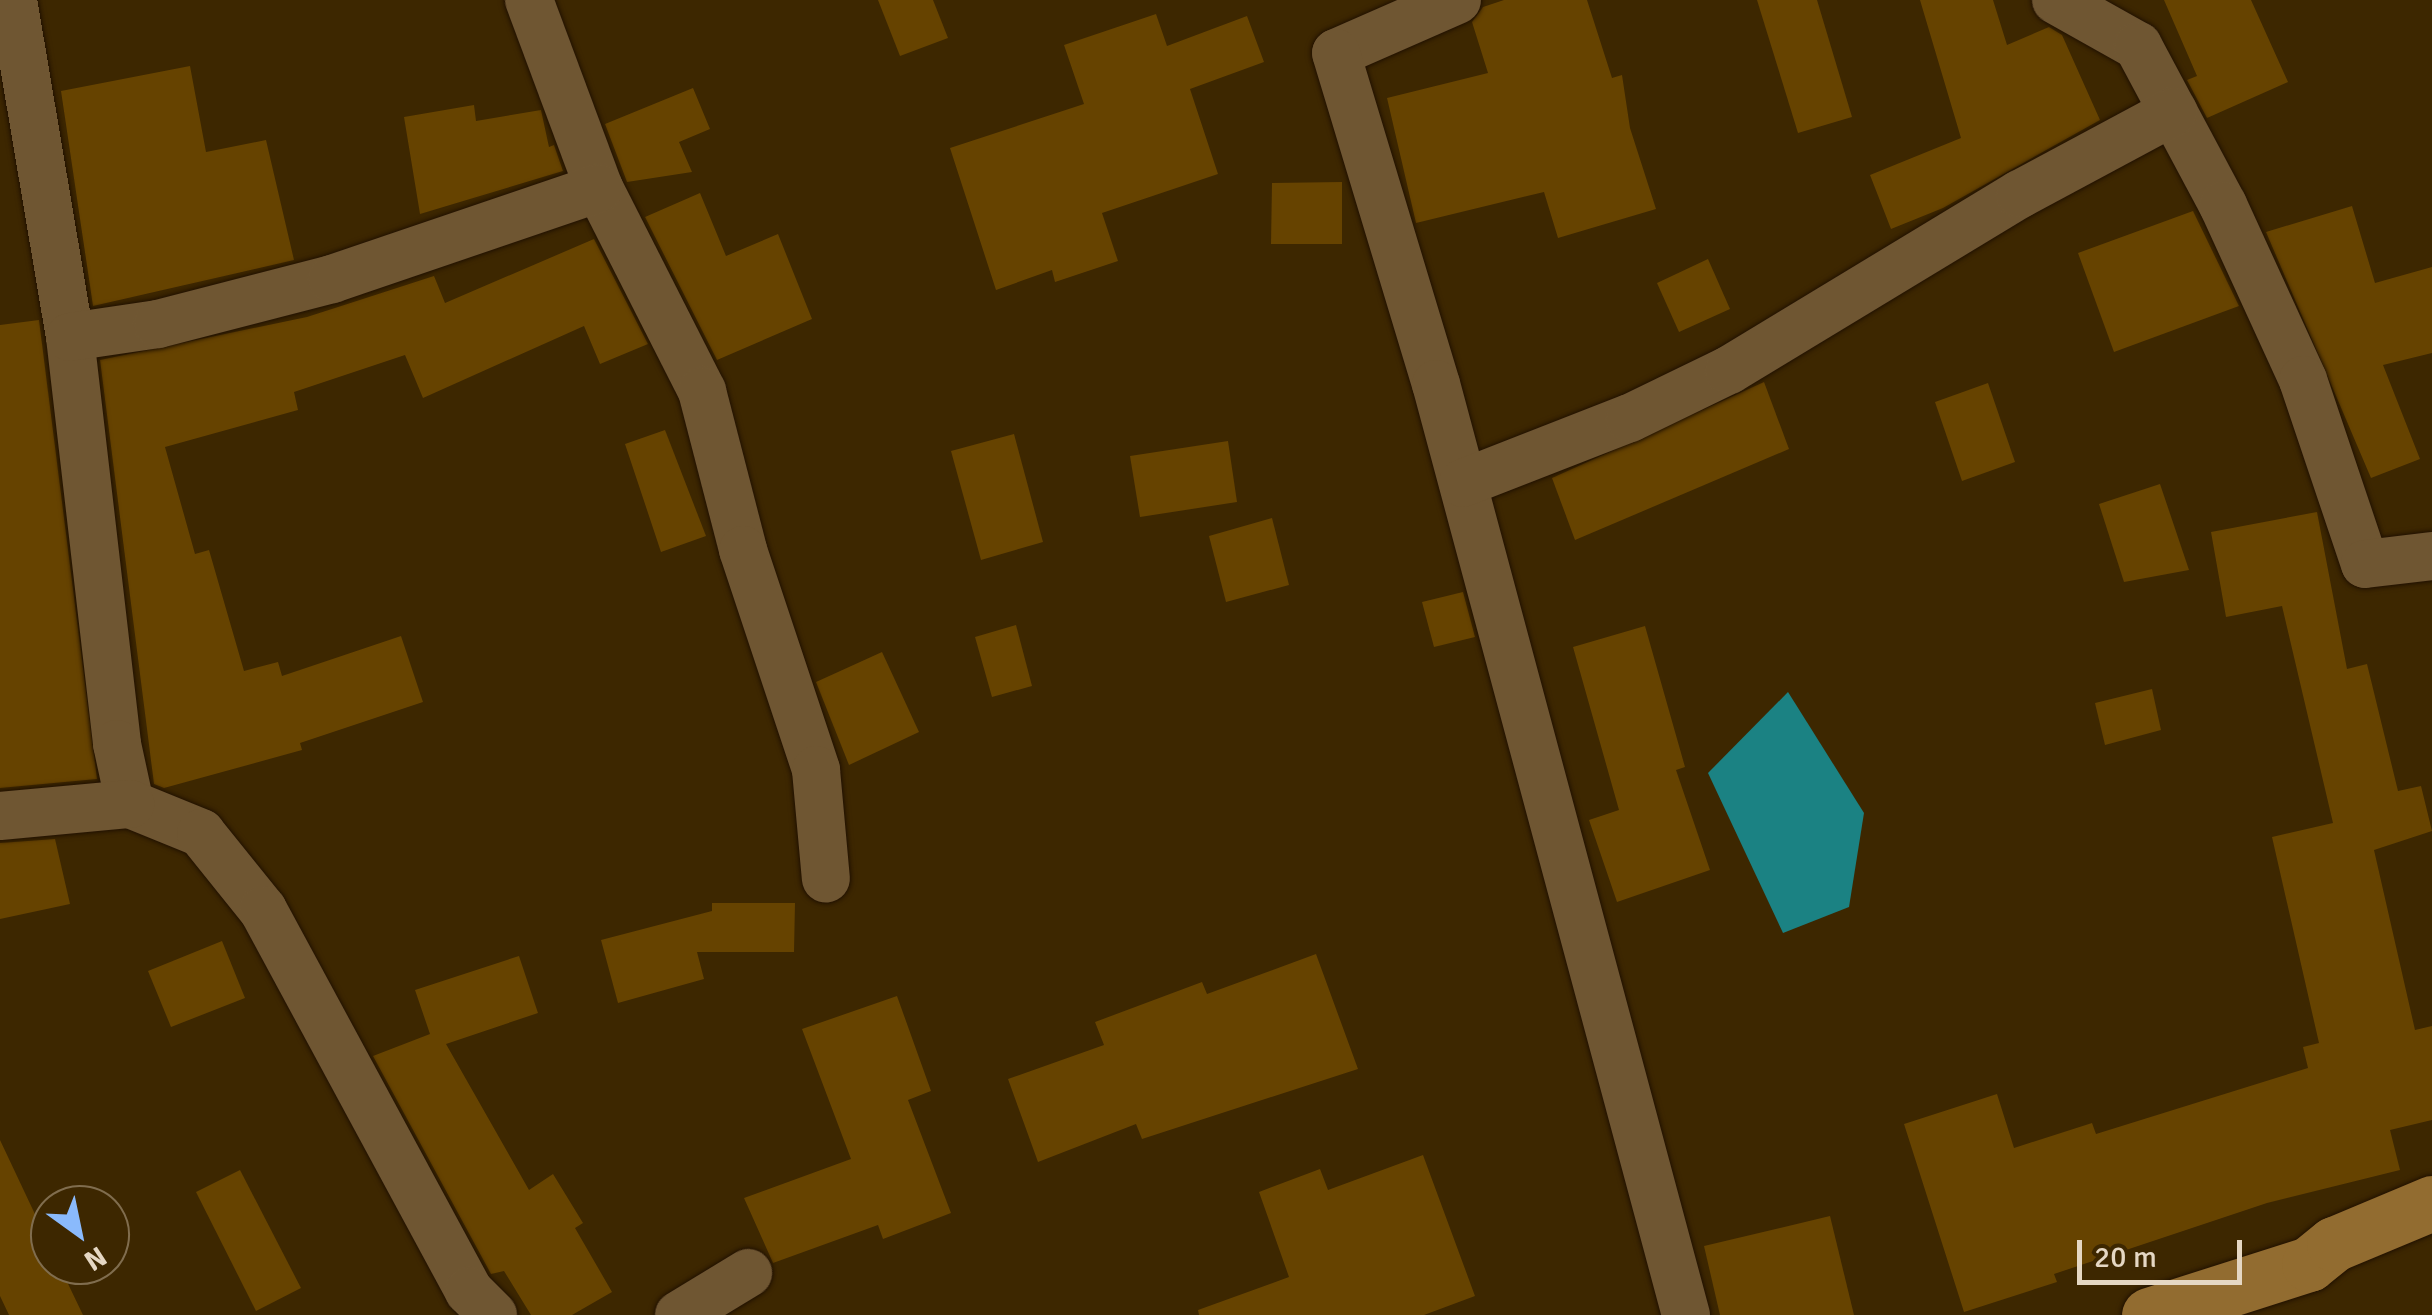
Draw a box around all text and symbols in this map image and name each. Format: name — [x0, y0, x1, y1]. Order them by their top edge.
north arrow — [30, 1185, 130, 1285]
scale bar — [2082, 1220, 2247, 1282]
text: N — [78, 1239, 113, 1278]
text: 20 m — [2094, 1239, 2157, 1276]

